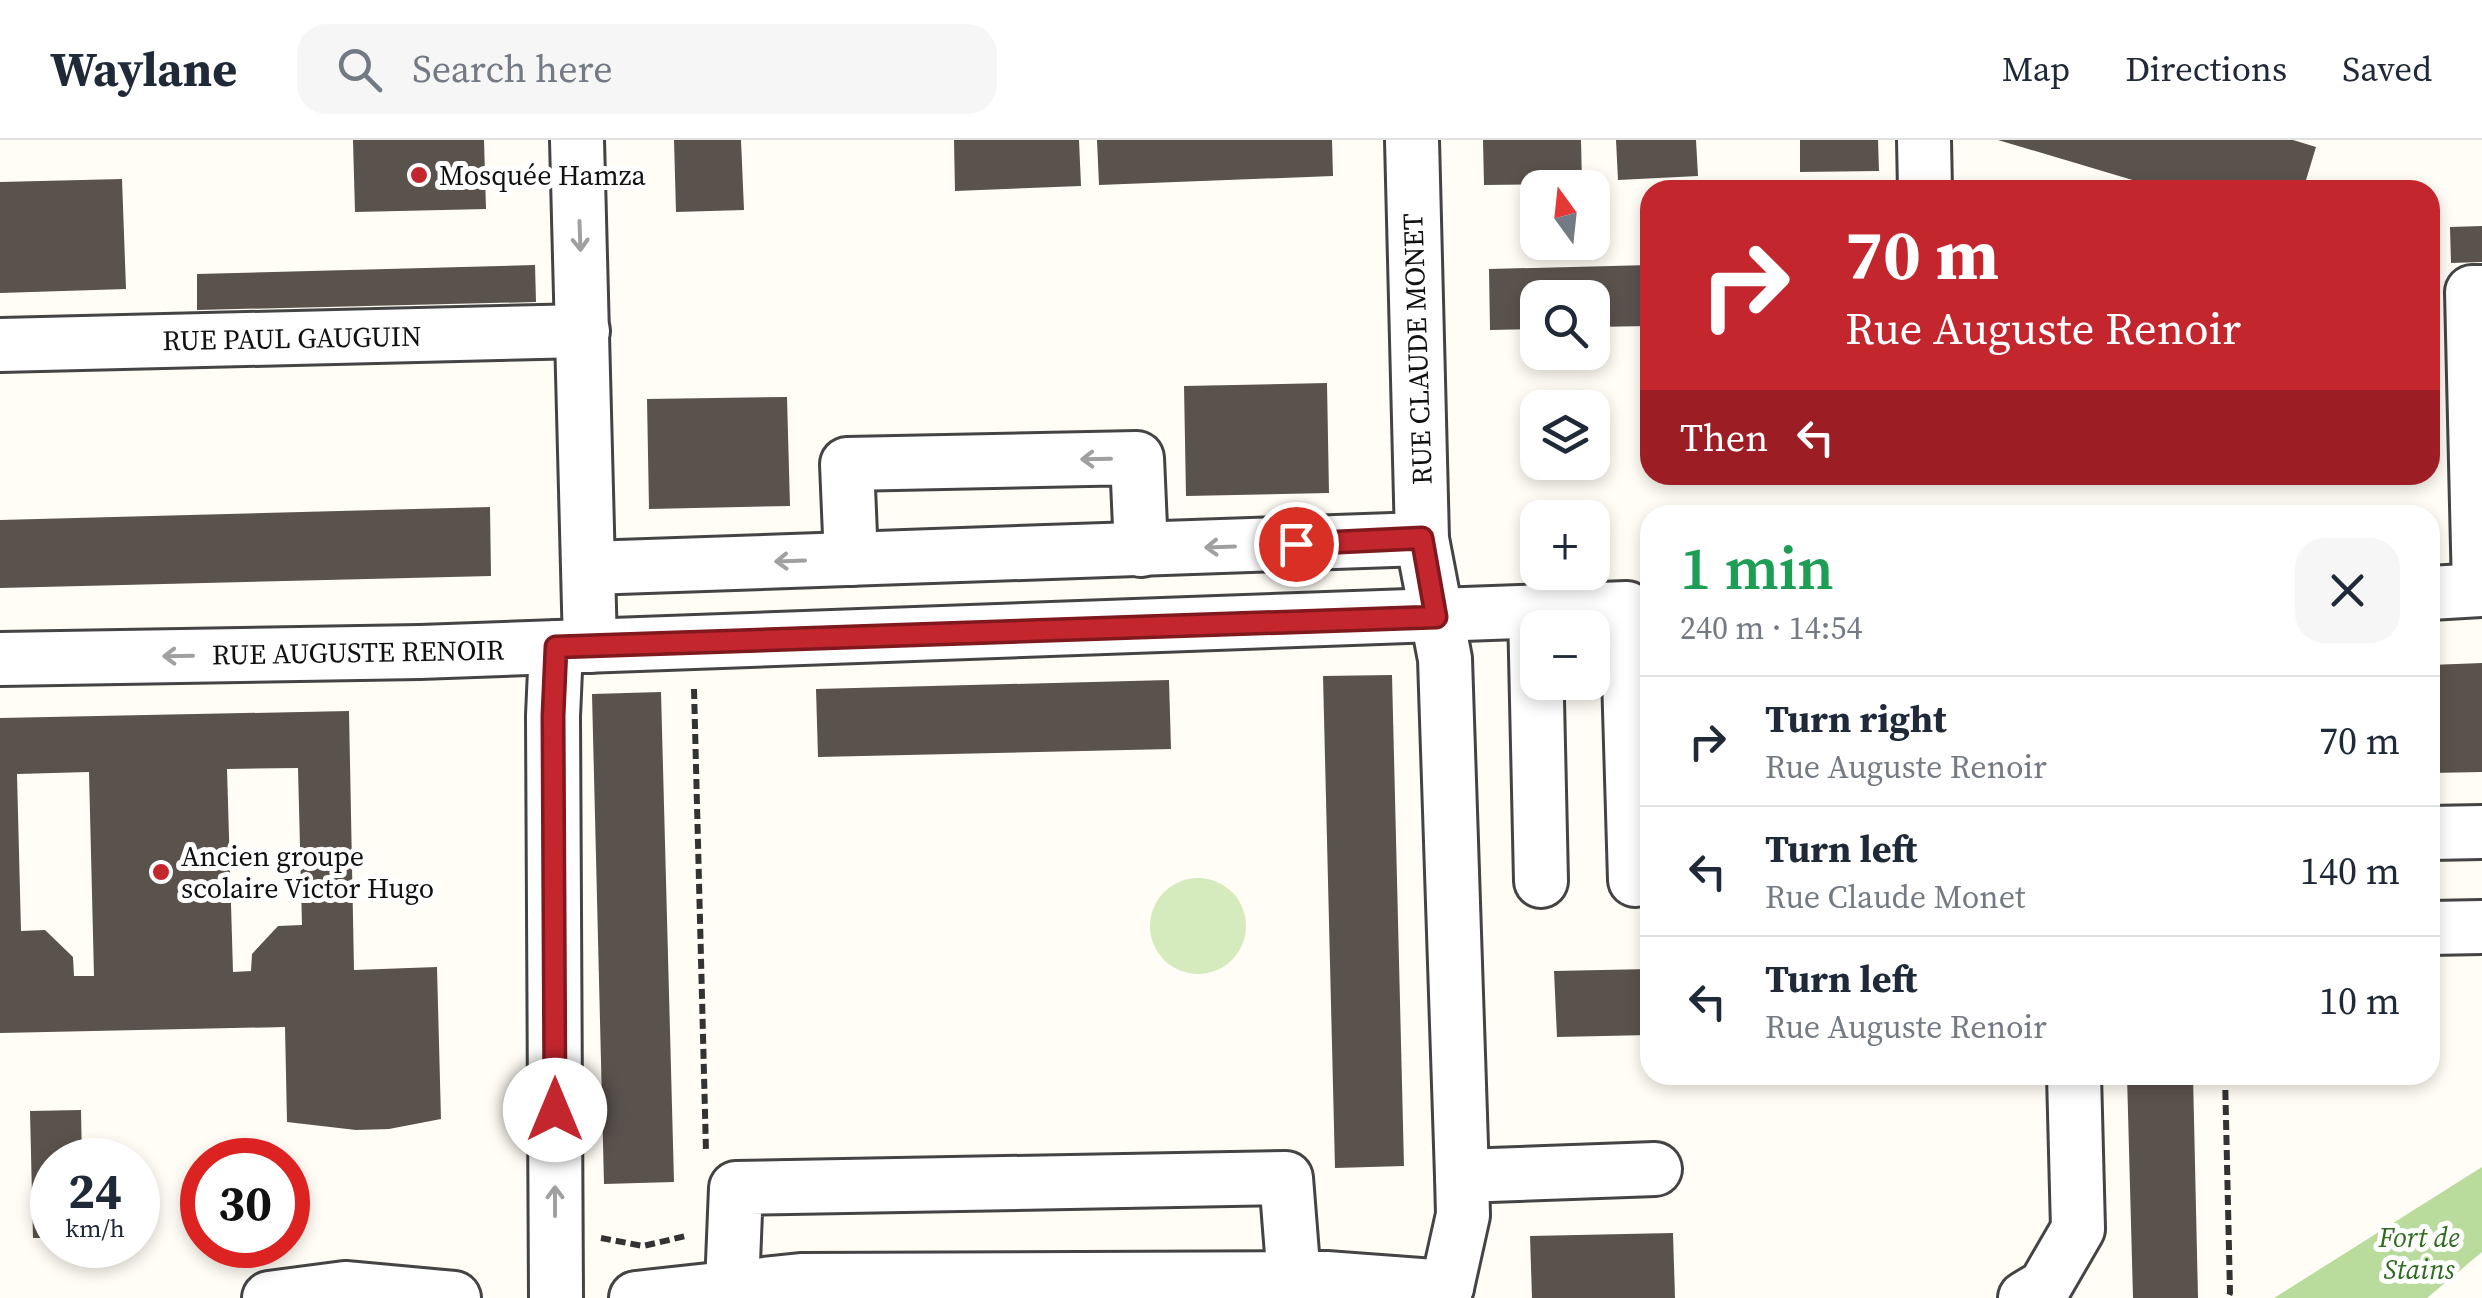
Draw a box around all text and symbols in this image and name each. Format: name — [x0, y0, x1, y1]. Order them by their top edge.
search box — [297, 24, 997, 114]
text: Waylane — [50, 36, 237, 102]
icon: search — [332, 42, 387, 97]
text: Search here — [412, 43, 613, 95]
text: Map — [2002, 45, 2070, 93]
text: Directions — [2125, 45, 2287, 93]
text: Saved — [2342, 45, 2432, 93]
place label: Mosquée Hamza — [439, 156, 647, 194]
marker: Mosquée Hamza — [408, 164, 430, 186]
north arrow — [1520, 170, 1610, 260]
map controls — [1520, 170, 1610, 700]
text: 70 m — [1845, 206, 1999, 302]
street label: RUE CLAUDE MONET — [1393, 212, 1441, 485]
one-way arrow — [571, 219, 590, 251]
icon: right — [1680, 220, 1810, 350]
button: search — [1520, 280, 1610, 370]
text: Rue Auguste Renoir — [1845, 297, 2241, 359]
street label: RUE PAUL GAUGUIN — [162, 317, 422, 359]
button: layers — [1520, 390, 1610, 480]
icon: left — [1788, 410, 1843, 465]
text: Then — [1680, 412, 1768, 464]
one-way arrow — [1080, 450, 1112, 468]
button: + — [1520, 500, 1610, 590]
pin — [1254, 502, 1339, 587]
icon: arrive — [1269, 517, 1324, 572]
text: 1 min — [1680, 527, 1834, 609]
one-way arrow — [1204, 538, 1236, 557]
button: close — [2295, 538, 2400, 643]
one-way arrow — [774, 552, 806, 571]
text: 240 m · 14:54 — [1680, 606, 1862, 650]
button: − — [1520, 610, 1610, 700]
street label: RUE AUGUSTE RENOIR — [211, 630, 505, 674]
one-way arrow — [163, 646, 196, 666]
text: Turn right — [1765, 693, 1947, 745]
icon: right — [1680, 714, 1735, 769]
text: 70 m — [2319, 715, 2400, 767]
text: Rue Auguste Renoir — [1765, 745, 2047, 789]
text: Turn left — [1765, 823, 1917, 875]
place label: Ancien groupe scolaire Victor Hugo — [181, 837, 434, 907]
icon: left — [1680, 844, 1735, 899]
text: 140 m — [2300, 845, 2400, 897]
marker: Ancien groupe scolaire Victor Hugo — [150, 861, 172, 883]
text: Rue Claude Monet — [1765, 875, 2025, 919]
text: Turn left — [1765, 953, 1917, 1005]
icon: left — [1680, 974, 1735, 1029]
text: 10 m — [2319, 975, 2400, 1027]
text: Rue Auguste Renoir — [1765, 1005, 2047, 1049]
position arrow — [503, 1058, 607, 1162]
speed limit sign: 30 — [180, 1138, 310, 1268]
text: 24 — [68, 1156, 122, 1225]
one-way arrow — [546, 1185, 565, 1217]
text: km/h — [65, 1211, 125, 1245]
park label: Fort de Stains — [2377, 1218, 2460, 1288]

